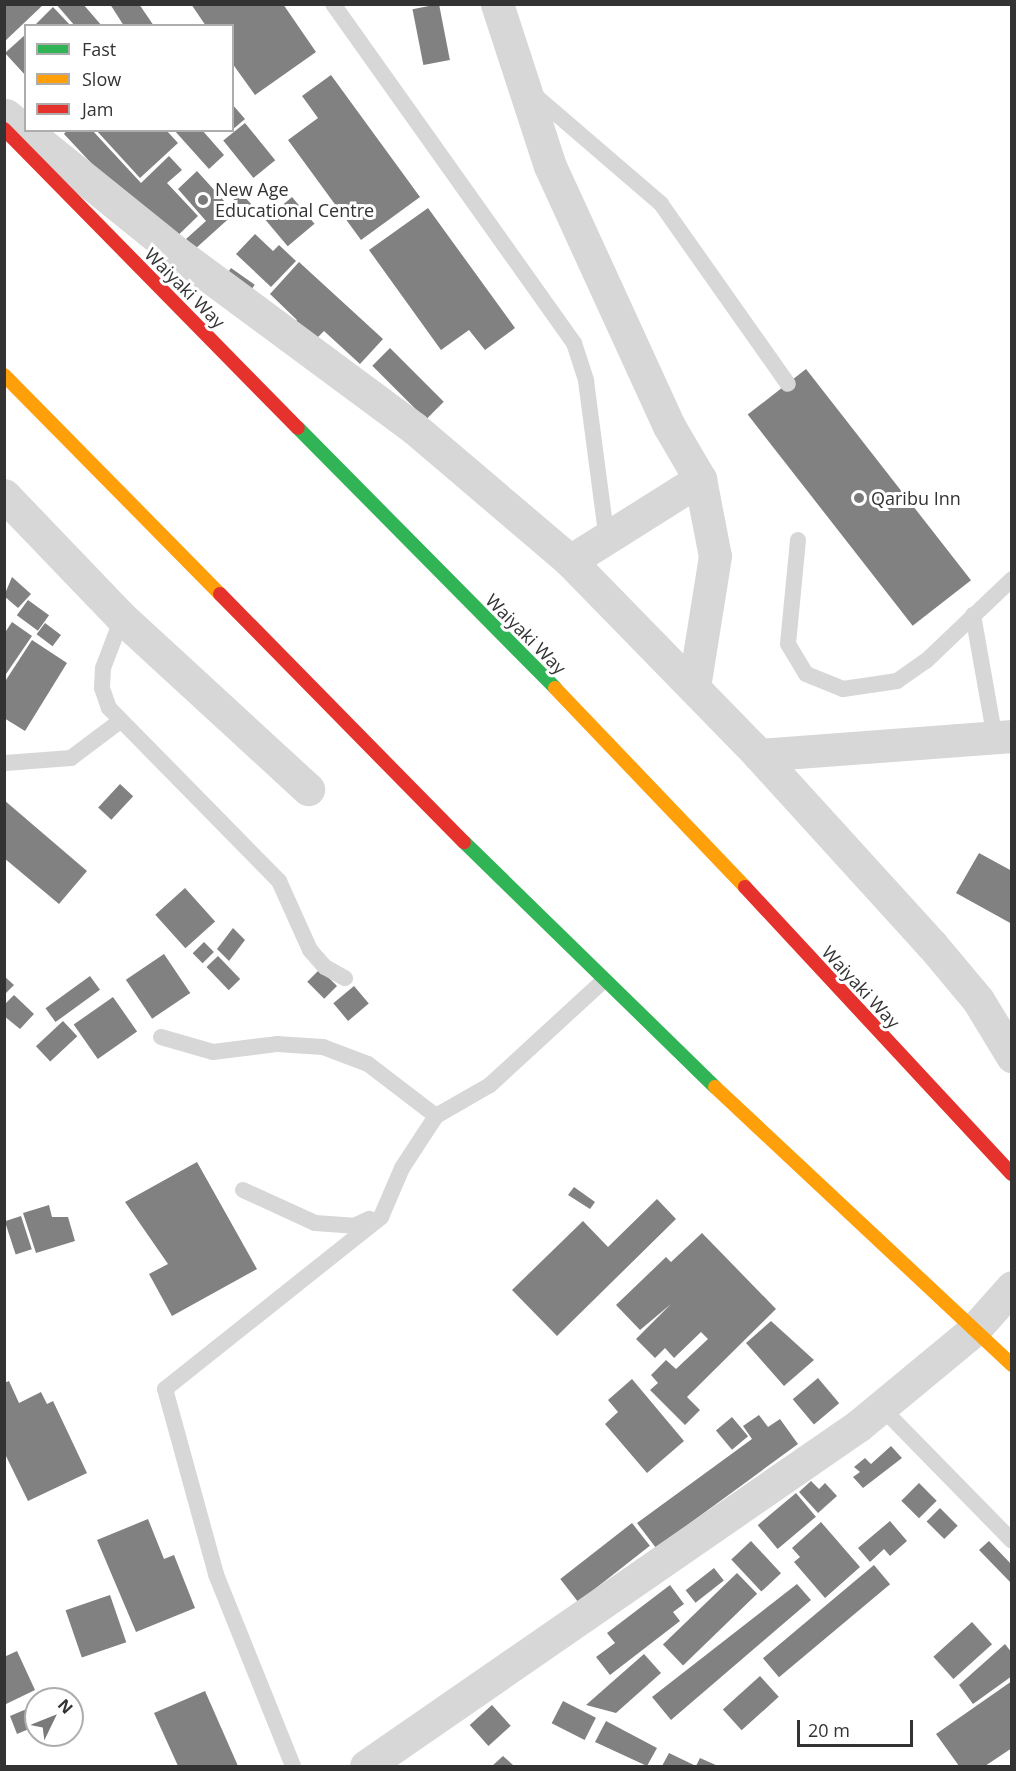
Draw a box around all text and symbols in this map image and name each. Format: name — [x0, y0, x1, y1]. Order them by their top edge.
legend — [24, 24, 234, 132]
text: Fast — [82, 37, 116, 61]
text: Slow — [82, 67, 121, 91]
text: Jam — [82, 97, 114, 121]
place label: New Age Educational Centre — [215, 179, 374, 222]
marker: New Age Educational Centre — [196, 193, 210, 207]
street label: Waiyaki Way — [140, 243, 230, 333]
place label: Qaribu Inn — [871, 487, 961, 509]
marker: Qaribu Inn — [852, 491, 866, 505]
street label: Waiyaki Way — [481, 589, 571, 679]
street label: Waiyaki Way — [817, 941, 905, 1033]
north arrow — [24, 1687, 84, 1747]
text: N — [53, 1694, 78, 1718]
scale bar — [800, 1708, 916, 1746]
text: 20 m — [808, 1718, 850, 1742]

